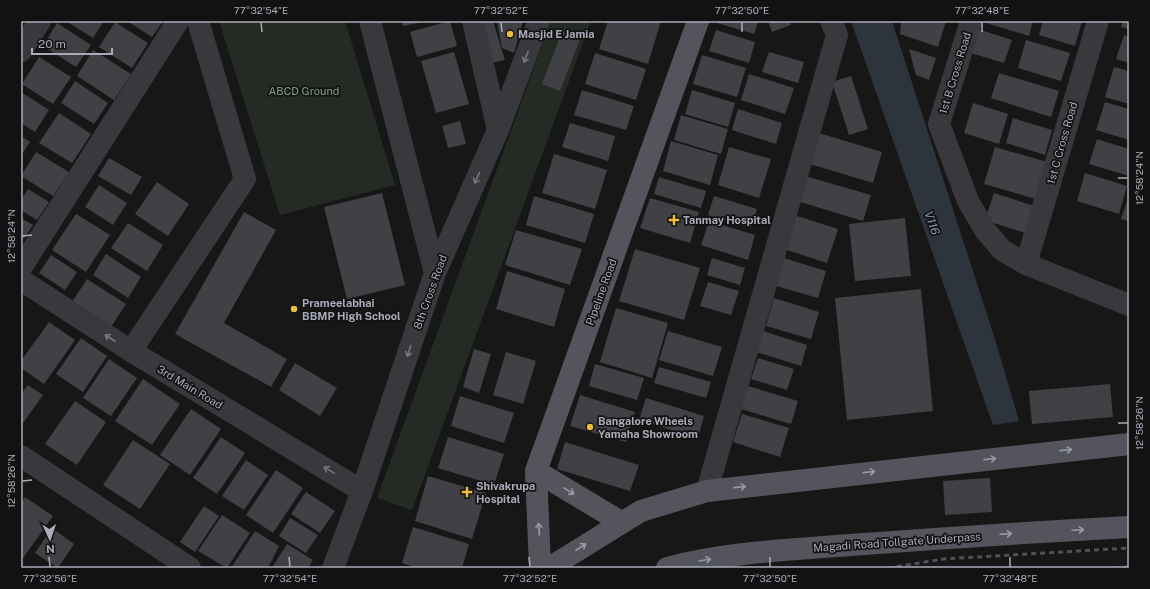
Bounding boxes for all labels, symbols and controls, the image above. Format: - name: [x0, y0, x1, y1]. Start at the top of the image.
- text: 77°32'54"E: [234, 4, 288, 16]
- text: 77°32'52"E: [474, 4, 528, 16]
- text: 77°32'50"E: [715, 4, 769, 16]
- text: 77°32'48"E: [955, 4, 1009, 16]
- place label: Masjid E Jamia: [518, 28, 595, 40]
- marker: Masjid E Jamia: [505, 29, 515, 39]
- scale bar: [32, 30, 112, 56]
- street label: 1st B Cross Road: [937, 31, 973, 115]
- text: 20 m: [38, 37, 66, 51]
- one-way arrow: [521, 51, 529, 63]
- park label: ABCD Ground: [269, 85, 339, 97]
- street label: 1st C Cross Road: [1045, 101, 1079, 185]
- text: 12°58'24"N: [1133, 151, 1145, 205]
- one-way arrow: [473, 172, 480, 184]
- text: 12°58'24"N: [5, 209, 17, 263]
- water label: V116: [921, 209, 943, 238]
- marker: Tanmay Hospital: [668, 214, 680, 226]
- place label: Tanmay Hospital: [683, 214, 771, 226]
- street label: 8th Cross Road: [411, 253, 449, 331]
- street label: Pipeline Road: [583, 257, 619, 327]
- place label: Prameelabhai BBMP High School: [302, 297, 401, 322]
- marker: Prameelabhai BBMP High School: [289, 304, 299, 314]
- one-way arrow: [105, 334, 116, 342]
- one-way arrow: [405, 344, 412, 357]
- street label: 3rd Main Road: [155, 363, 225, 411]
- text: 12°58'26"N: [1133, 396, 1145, 450]
- place label: Bangalore Wheels Yamaha Showroom: [598, 415, 698, 440]
- marker: Bangalore Wheels Yamaha Showroom: [585, 422, 595, 432]
- one-way arrow: [1059, 446, 1072, 454]
- text: 12°58'26"N: [5, 454, 17, 508]
- one-way arrow: [983, 455, 996, 462]
- one-way arrow: [323, 466, 335, 474]
- one-way arrow: [862, 468, 875, 476]
- place label: Shivakrupa Hospital: [476, 480, 535, 505]
- one-way arrow: [733, 483, 746, 491]
- marker: Shivakrupa Hospital: [461, 486, 473, 498]
- one-way arrow: [563, 487, 574, 495]
- north arrow: [30, 519, 70, 559]
- one-way arrow: [535, 523, 542, 536]
- one-way arrow: [1071, 527, 1084, 534]
- street label: Magadi Road Tollgate Underpass: [813, 530, 982, 554]
- one-way arrow: [999, 531, 1012, 538]
- text: N: [46, 543, 55, 555]
- one-way arrow: [576, 543, 587, 551]
- one-way arrow: [698, 555, 711, 563]
- text: 77°32'56"E: [23, 572, 77, 584]
- text: 77°32'54"E: [263, 572, 317, 584]
- text: 77°32'52"E: [503, 572, 557, 584]
- text: 77°32'50"E: [743, 572, 797, 584]
- text: 77°32'48"E: [983, 572, 1037, 584]

